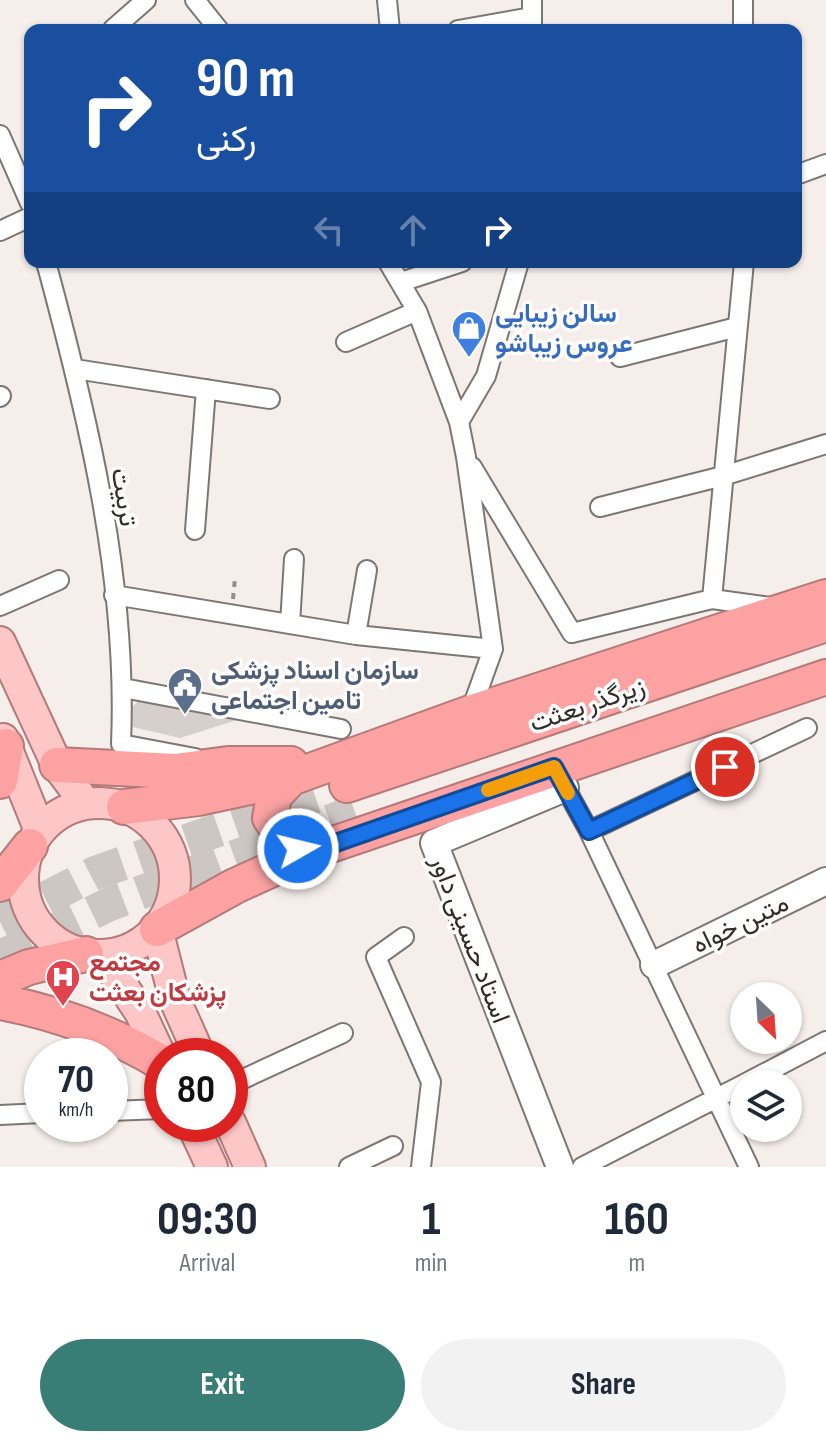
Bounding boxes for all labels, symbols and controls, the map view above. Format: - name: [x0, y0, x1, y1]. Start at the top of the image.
- text: 90 m: [196, 46, 295, 113]
- icon: right: [64, 56, 168, 160]
- text: رکنی: [196, 119, 256, 162]
- icon: left: [307, 208, 351, 252]
- icon: ahead: [391, 208, 435, 252]
- icon: right: [475, 208, 519, 252]
- place label: سالن زیبایی عروس زیباشو: [495, 299, 633, 360]
- shop icon: سالن زیبایی عروس زیباشو: [450, 309, 488, 359]
- street label: تربیت: [104, 466, 143, 529]
- place label: سازمان اسناد پزشکی تامین اجتماعی: [211, 656, 419, 717]
- public building icon: سازمان اسناد پزشکی تامین اجتماعی: [166, 666, 204, 716]
- street label: زیرگذر بعثت: [526, 671, 649, 740]
- pin: [691, 733, 759, 801]
- icon: arrive: [703, 745, 747, 789]
- position arrow: [256, 807, 340, 891]
- street label: استاد حسینی داور: [423, 850, 516, 1028]
- street label: متین خواه: [687, 888, 794, 961]
- place label: مجتمع پزشکان بعثت: [89, 948, 226, 1010]
- hospital icon: مجتمع پزشکان بعثت: [44, 958, 82, 1008]
- north arrow: [730, 982, 802, 1054]
- map controls: [730, 982, 802, 1142]
- speed limit sign: 80: [144, 1038, 248, 1142]
- text: 70: [58, 1056, 94, 1104]
- button: layers: [730, 1070, 802, 1142]
- text: km/h: [59, 1098, 93, 1122]
- text: 09:30: [157, 1191, 258, 1248]
- text: 1: [422, 1191, 441, 1248]
- text: 160: [605, 1191, 669, 1248]
- text: Arrival: [179, 1248, 235, 1279]
- text: min: [415, 1248, 448, 1279]
- text: m: [628, 1248, 645, 1279]
- button: Exit: [40, 1339, 405, 1431]
- button: Share: [421, 1339, 786, 1431]

